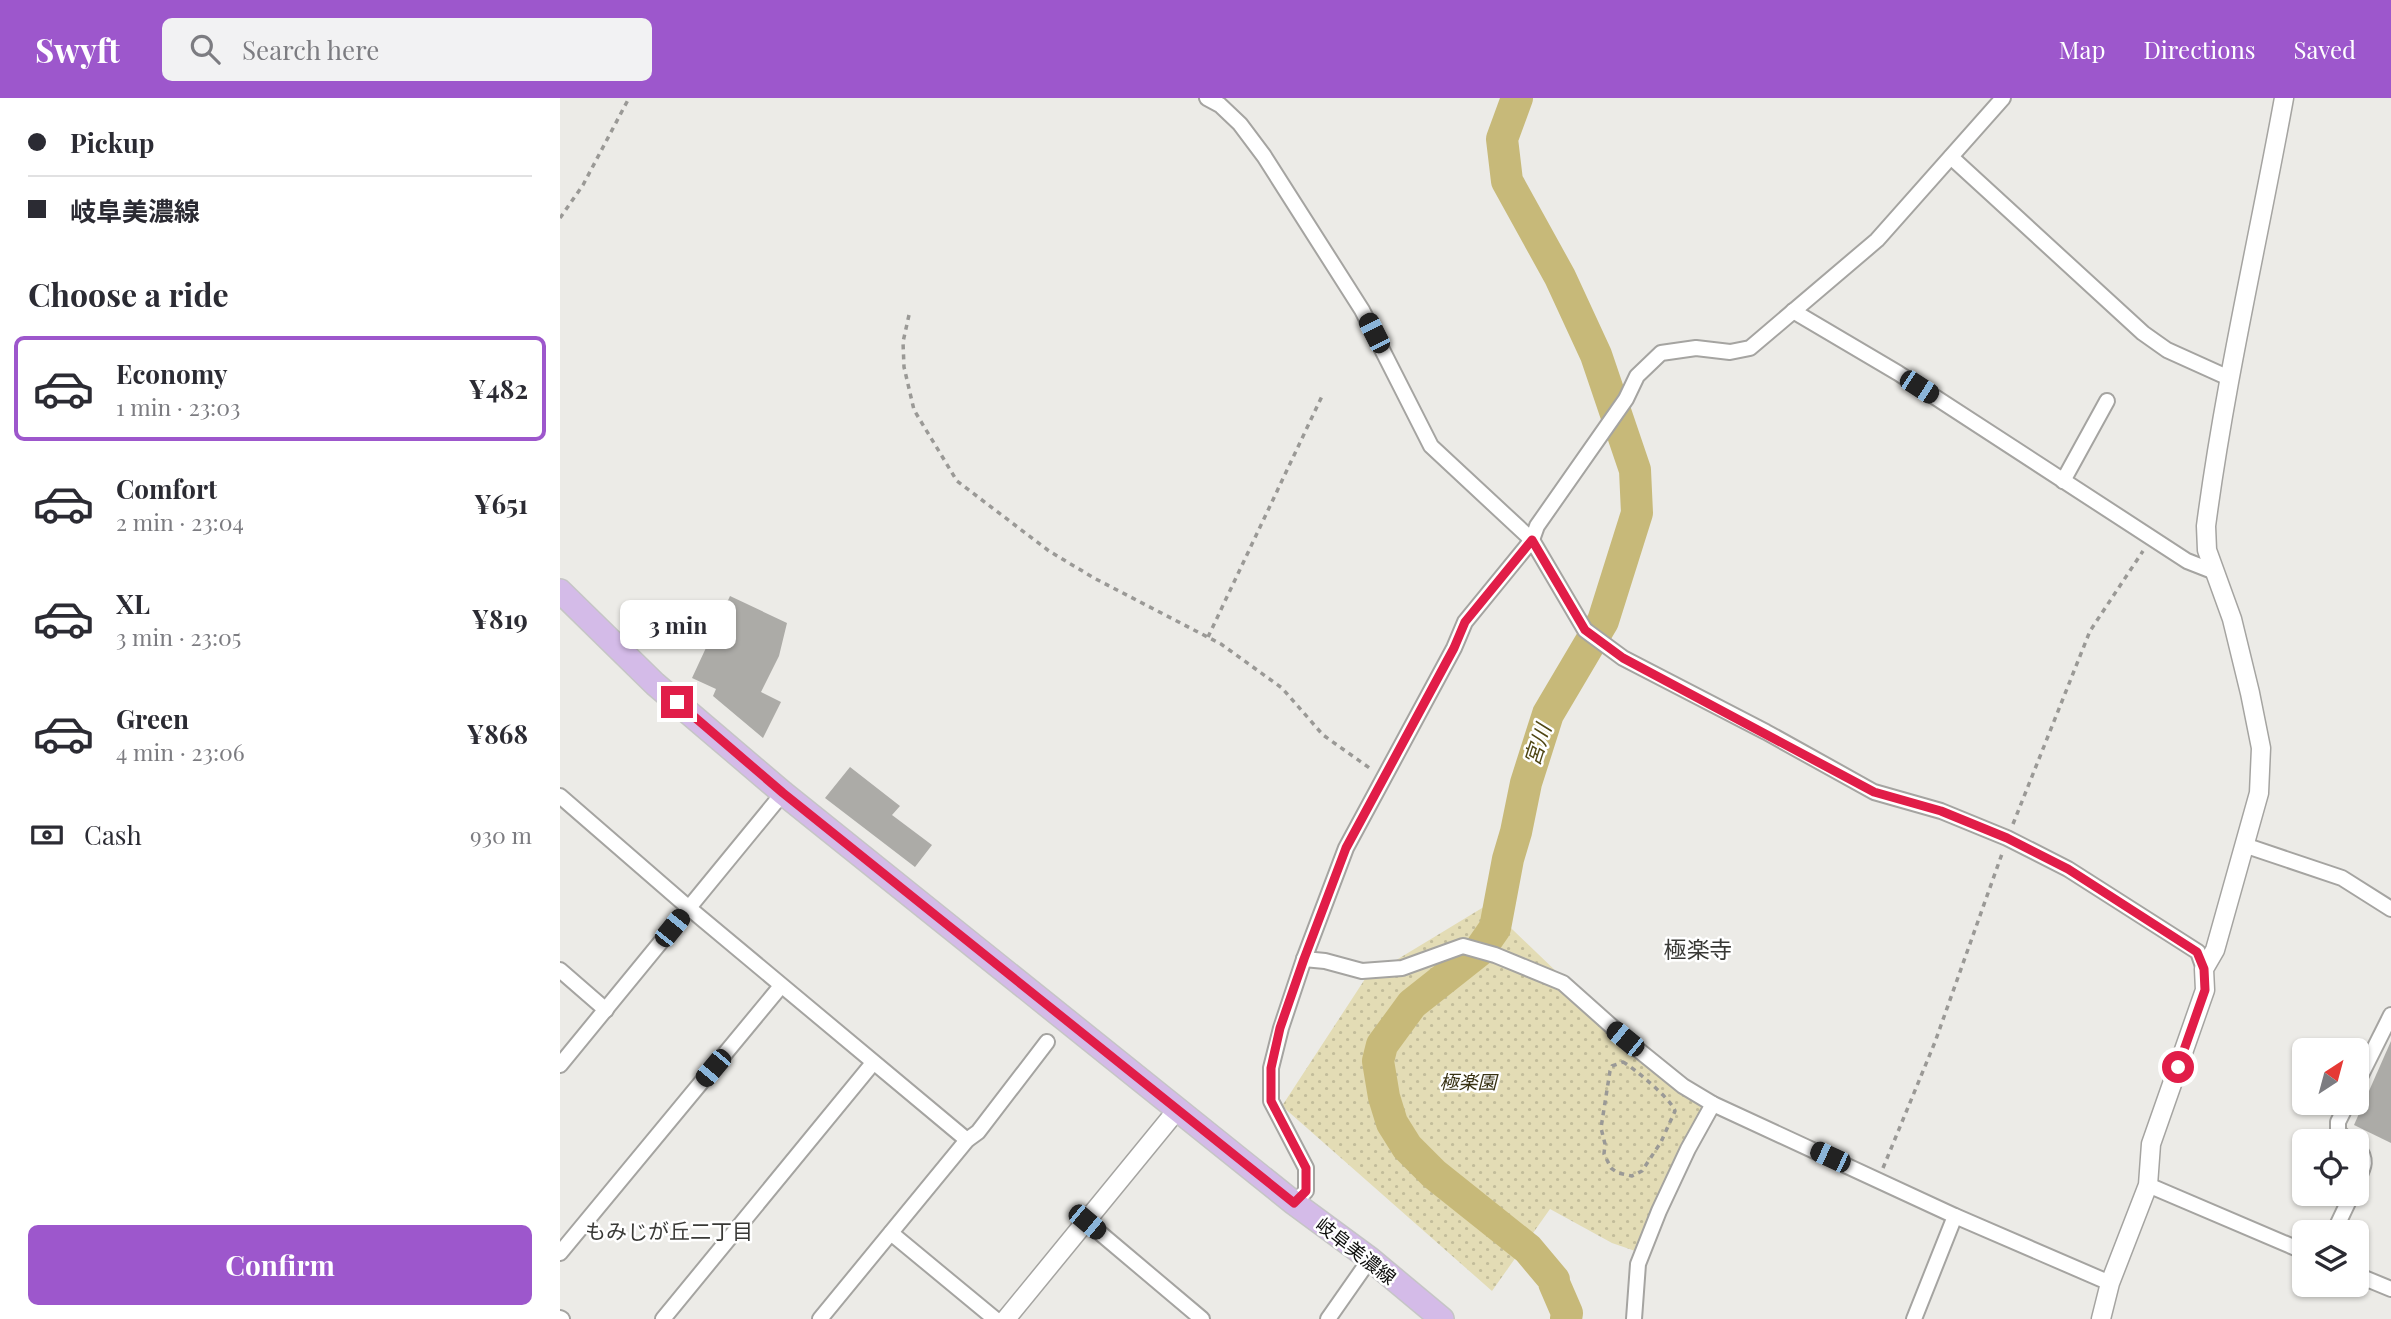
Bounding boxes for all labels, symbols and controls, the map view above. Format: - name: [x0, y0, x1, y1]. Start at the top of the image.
- search box: [162, 18, 652, 81]
- text: Swyft: [35, 27, 120, 71]
- icon: search: [186, 30, 224, 68]
- text: Search here: [242, 32, 379, 67]
- text: Map: [2059, 33, 2105, 65]
- text: Directions: [2143, 33, 2256, 65]
- text: Saved: [2294, 33, 2356, 65]
- text: Pickup: [70, 125, 154, 160]
- text: 岐阜美濃線: [70, 193, 200, 228]
- text: Choose a ride: [28, 272, 229, 315]
- car: [1356, 310, 1393, 356]
- text: Economy: [116, 356, 227, 391]
- icon: car: [32, 357, 95, 420]
- car: [1896, 367, 1943, 407]
- text: ¥482: [468, 371, 528, 406]
- text: 1 min · 23:03: [116, 391, 240, 422]
- text: Comfort: [116, 471, 217, 506]
- icon: car: [32, 472, 95, 535]
- text: ¥651: [474, 486, 528, 521]
- text: 2 min · 23:04: [116, 506, 244, 537]
- text: XL: [116, 586, 150, 621]
- icon: car: [32, 587, 95, 650]
- text: ¥819: [471, 601, 528, 636]
- callout: 3 min: [619, 601, 735, 650]
- text: 3 min: [649, 609, 707, 640]
- text: 3 min · 23:05: [116, 621, 241, 652]
- route end: [661, 686, 693, 718]
- text: Green: [116, 701, 189, 736]
- icon: car: [32, 702, 95, 765]
- text: ¥868: [467, 716, 528, 751]
- water label: 宮川: [1516, 718, 1557, 769]
- text: 4 min · 23:06: [116, 736, 245, 767]
- icon: cash: [28, 816, 66, 854]
- text: Cash: [84, 817, 142, 852]
- text: 930 m: [470, 819, 532, 850]
- car: [651, 905, 694, 951]
- district label: 極楽寺: [1664, 933, 1733, 964]
- car: [1603, 1018, 1648, 1060]
- north arrow: [2292, 1038, 2370, 1115]
- map controls: [2292, 1038, 2369, 1297]
- car: [692, 1045, 735, 1091]
- route start: [2162, 1051, 2194, 1083]
- park label: 極楽園: [1439, 1068, 1499, 1094]
- button: locate: [2292, 1129, 2369, 1206]
- car: [1807, 1139, 1854, 1175]
- car: [1065, 1200, 1110, 1244]
- street label: 岐阜美濃線: [1311, 1211, 1402, 1290]
- district label: もみじが丘二丁目: [585, 1216, 753, 1244]
- button: layers: [2292, 1220, 2369, 1297]
- button: Confirm: [28, 1225, 532, 1305]

